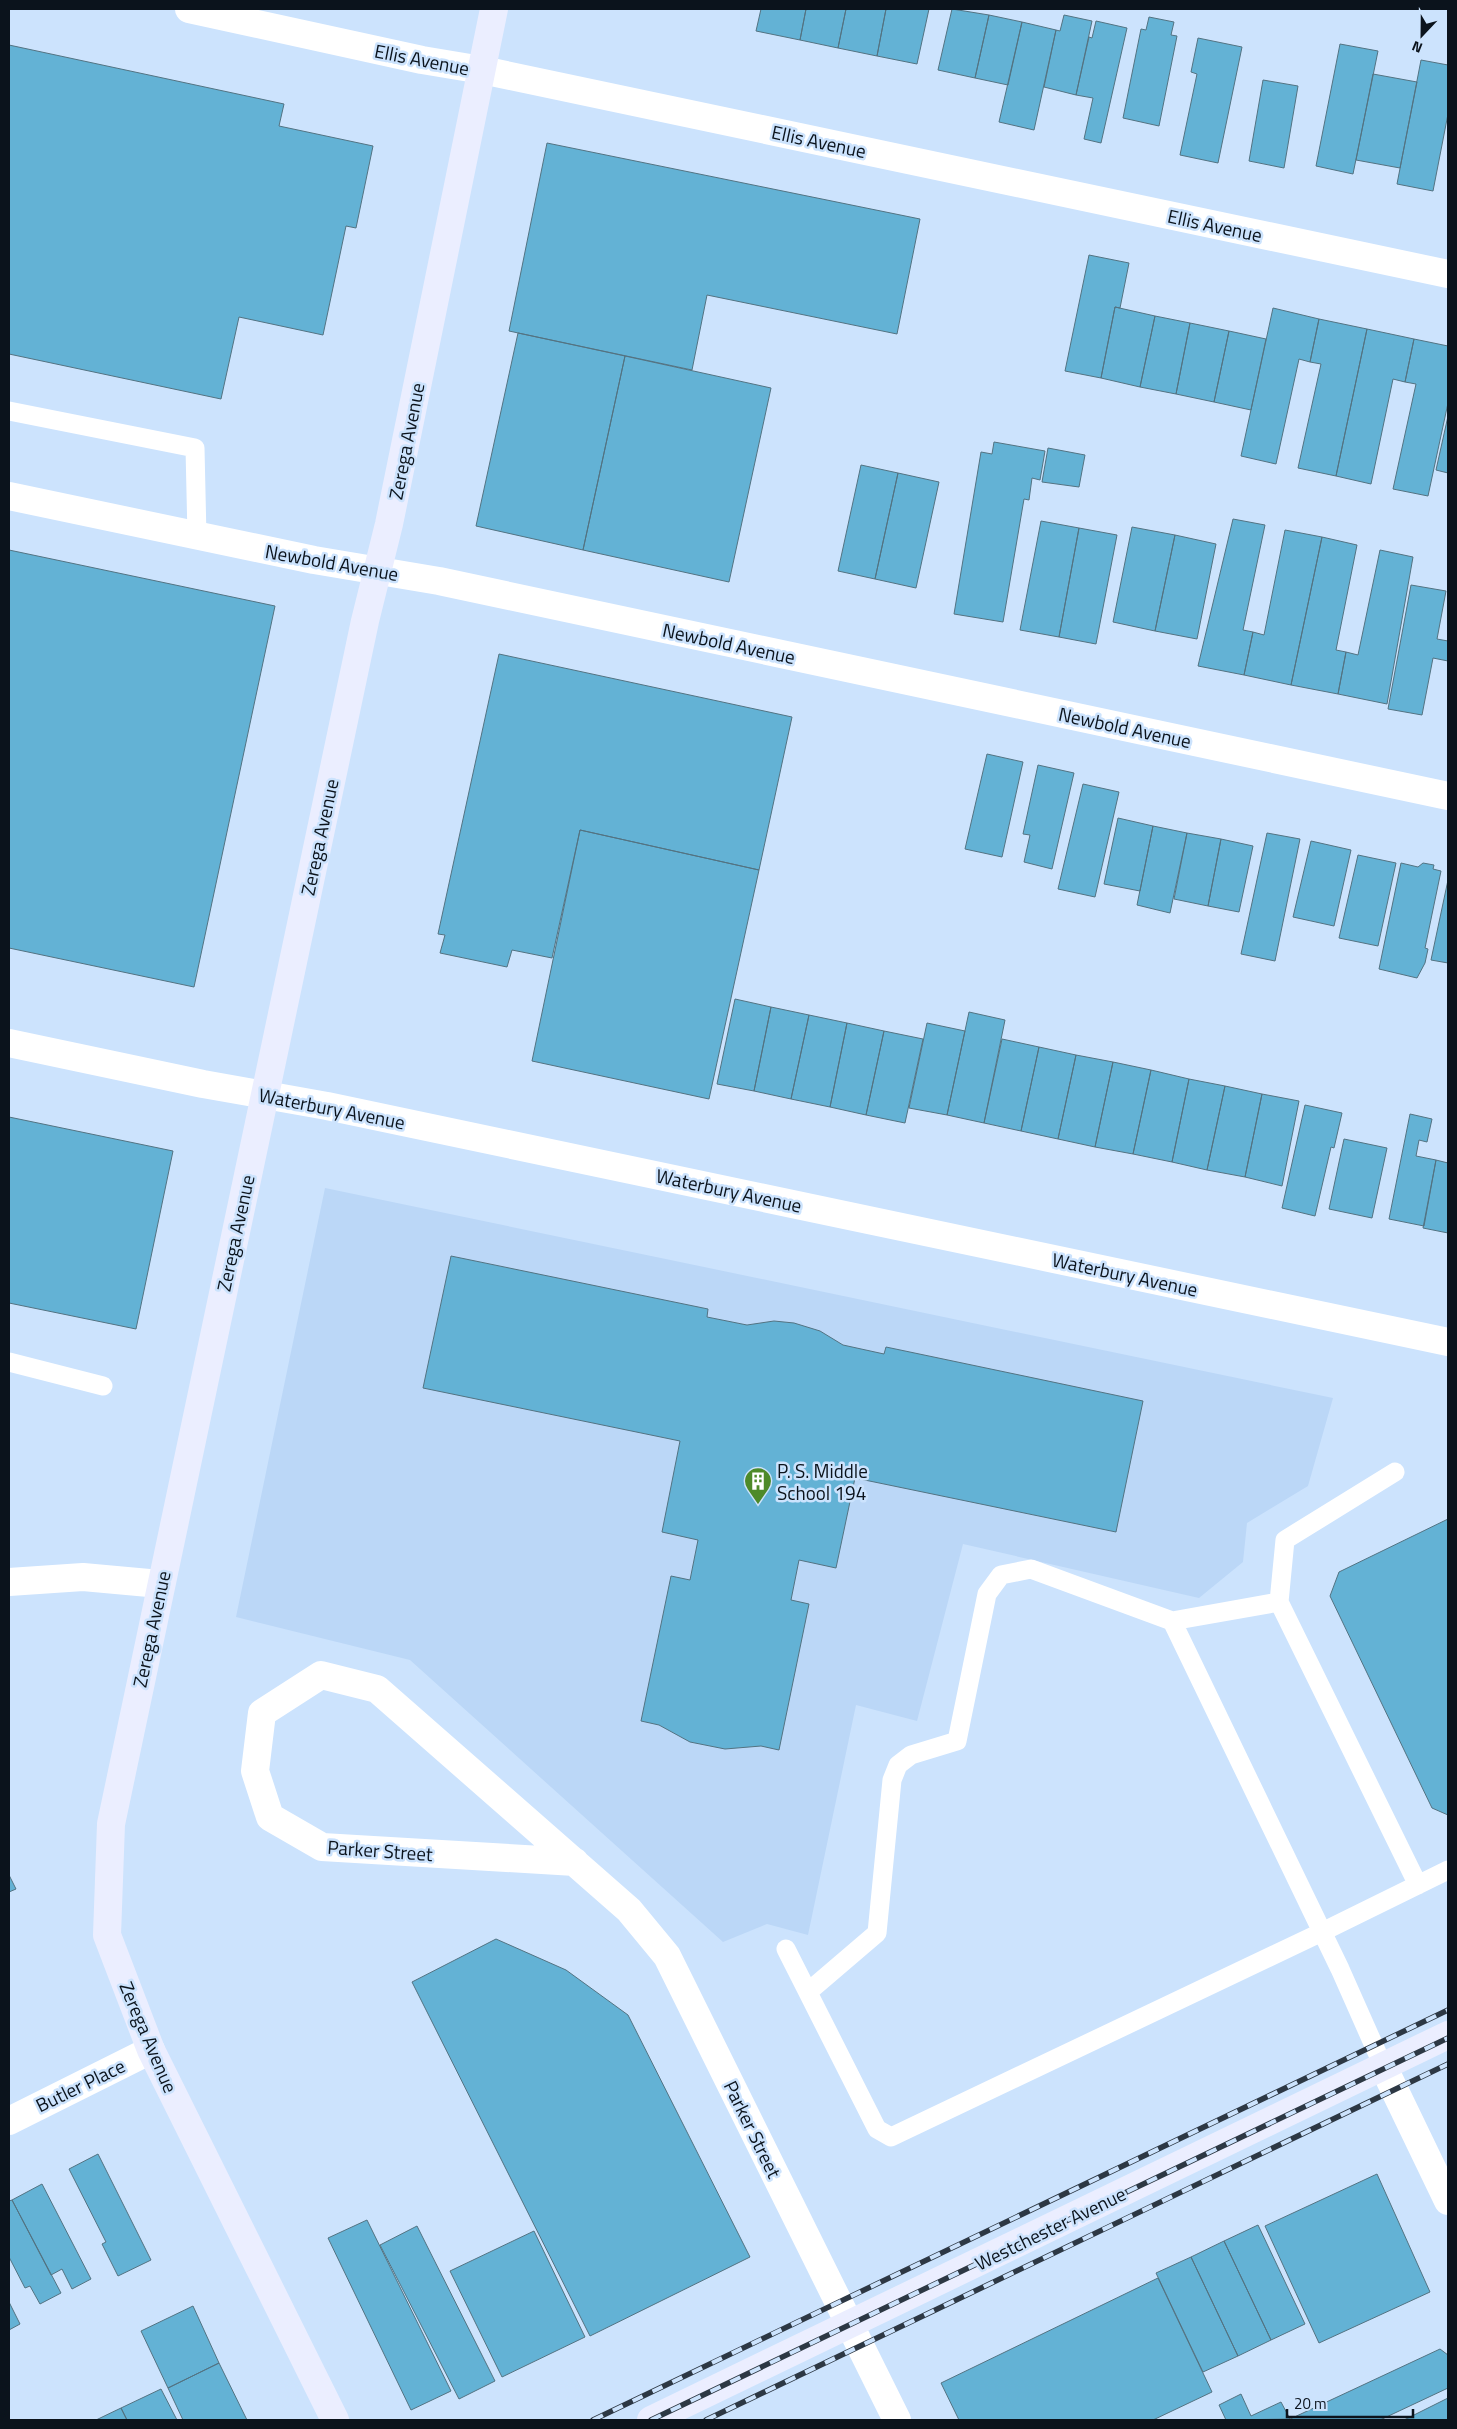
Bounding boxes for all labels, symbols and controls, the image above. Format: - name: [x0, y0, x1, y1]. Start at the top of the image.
- north arrow: [1397, 10, 1447, 60]
- street label: Ellis Avenue: [372, 36, 472, 82]
- text: N: [1409, 36, 1425, 59]
- street label: Ellis Avenue: [769, 117, 869, 165]
- street label: Ellis Avenue: [1165, 201, 1265, 249]
- street label: Zerega Avenue: [380, 380, 432, 502]
- street label: Newbold Avenue: [263, 536, 401, 588]
- street label: Newbold Avenue: [660, 615, 798, 671]
- street label: Newbold Avenue: [1056, 699, 1194, 755]
- street label: Zerega Avenue: [293, 776, 345, 898]
- street label: Waterbury Avenue: [256, 1080, 408, 1136]
- street label: Waterbury Avenue: [653, 1160, 805, 1220]
- street label: Zerega Avenue: [209, 1172, 261, 1294]
- street label: Waterbury Avenue: [1049, 1244, 1201, 1304]
- place label: P. S. Middle School 194: [777, 1456, 868, 1507]
- building icon: P. S. Middle School 194: [743, 1466, 773, 1505]
- street label: Zerega Avenue: [125, 1568, 177, 1690]
- street label: Parker Street: [326, 1832, 434, 1868]
- street label: Zerega Avenue: [113, 1977, 185, 2097]
- street label: Butler Place: [30, 2051, 130, 2119]
- street label: Parker Street: [717, 2075, 789, 2183]
- street label: Westchester Avenue: [970, 2179, 1130, 2277]
- scale bar: [1287, 2386, 1413, 2418]
- text: 20 m: [1294, 2392, 1327, 2415]

